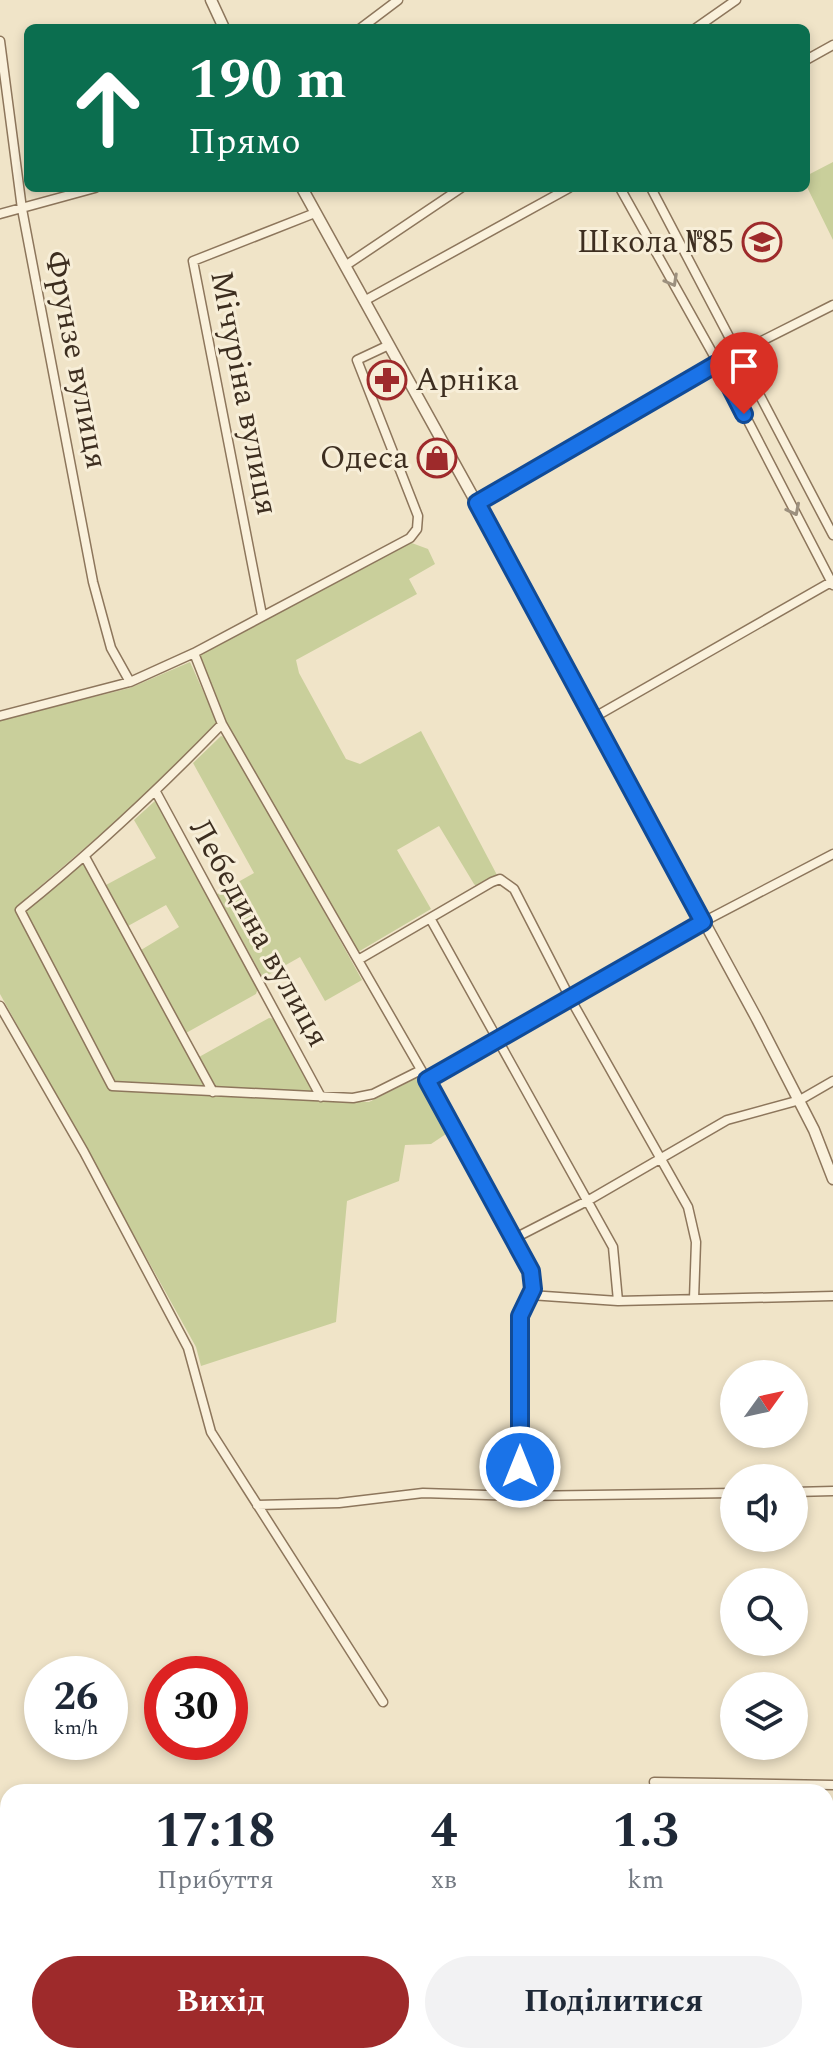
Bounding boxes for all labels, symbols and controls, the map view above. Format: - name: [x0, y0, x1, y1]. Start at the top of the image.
- text: 190 m: [188, 38, 347, 123]
- icon: ahead: [56, 56, 160, 160]
- text: Прямо: [188, 115, 301, 170]
- place label: Школа №85: [577, 218, 734, 267]
- school or university icon: Школа №85: [741, 221, 783, 263]
- street label: Фрунзе вулиця: [31, 247, 121, 473]
- street label: Мічуріна вулиця: [196, 266, 292, 520]
- one-way arrow: [662, 272, 677, 287]
- pin: [710, 332, 778, 414]
- icon: arrive: [722, 344, 766, 388]
- place label: Арніка: [415, 356, 519, 405]
- pharmacy icon: Арніка: [366, 359, 408, 401]
- place label: Одеса: [320, 434, 409, 483]
- shop icon: Одеса: [416, 437, 458, 479]
- one-way arrow: [784, 501, 799, 516]
- street label: Лебедина вулиця: [176, 810, 342, 1056]
- north arrow: [720, 1360, 808, 1448]
- map controls: [720, 1360, 808, 1760]
- position arrow: [478, 1425, 562, 1509]
- button: sound: [720, 1464, 808, 1552]
- button: search: [720, 1568, 808, 1656]
- speed limit sign: 30: [144, 1656, 248, 1760]
- text: 26: [54, 1667, 98, 1728]
- button: layers: [720, 1672, 808, 1760]
- text: km/h: [54, 1713, 99, 1743]
- text: 17:18: [155, 1795, 276, 1868]
- text: 4: [430, 1795, 457, 1868]
- text: 1.3: [612, 1795, 679, 1868]
- text: Прибуття: [157, 1860, 274, 1900]
- text: хв: [431, 1860, 457, 1900]
- text: km: [627, 1860, 664, 1900]
- button: Вихід: [32, 1956, 409, 2048]
- button: Поділитися: [425, 1956, 802, 2048]

